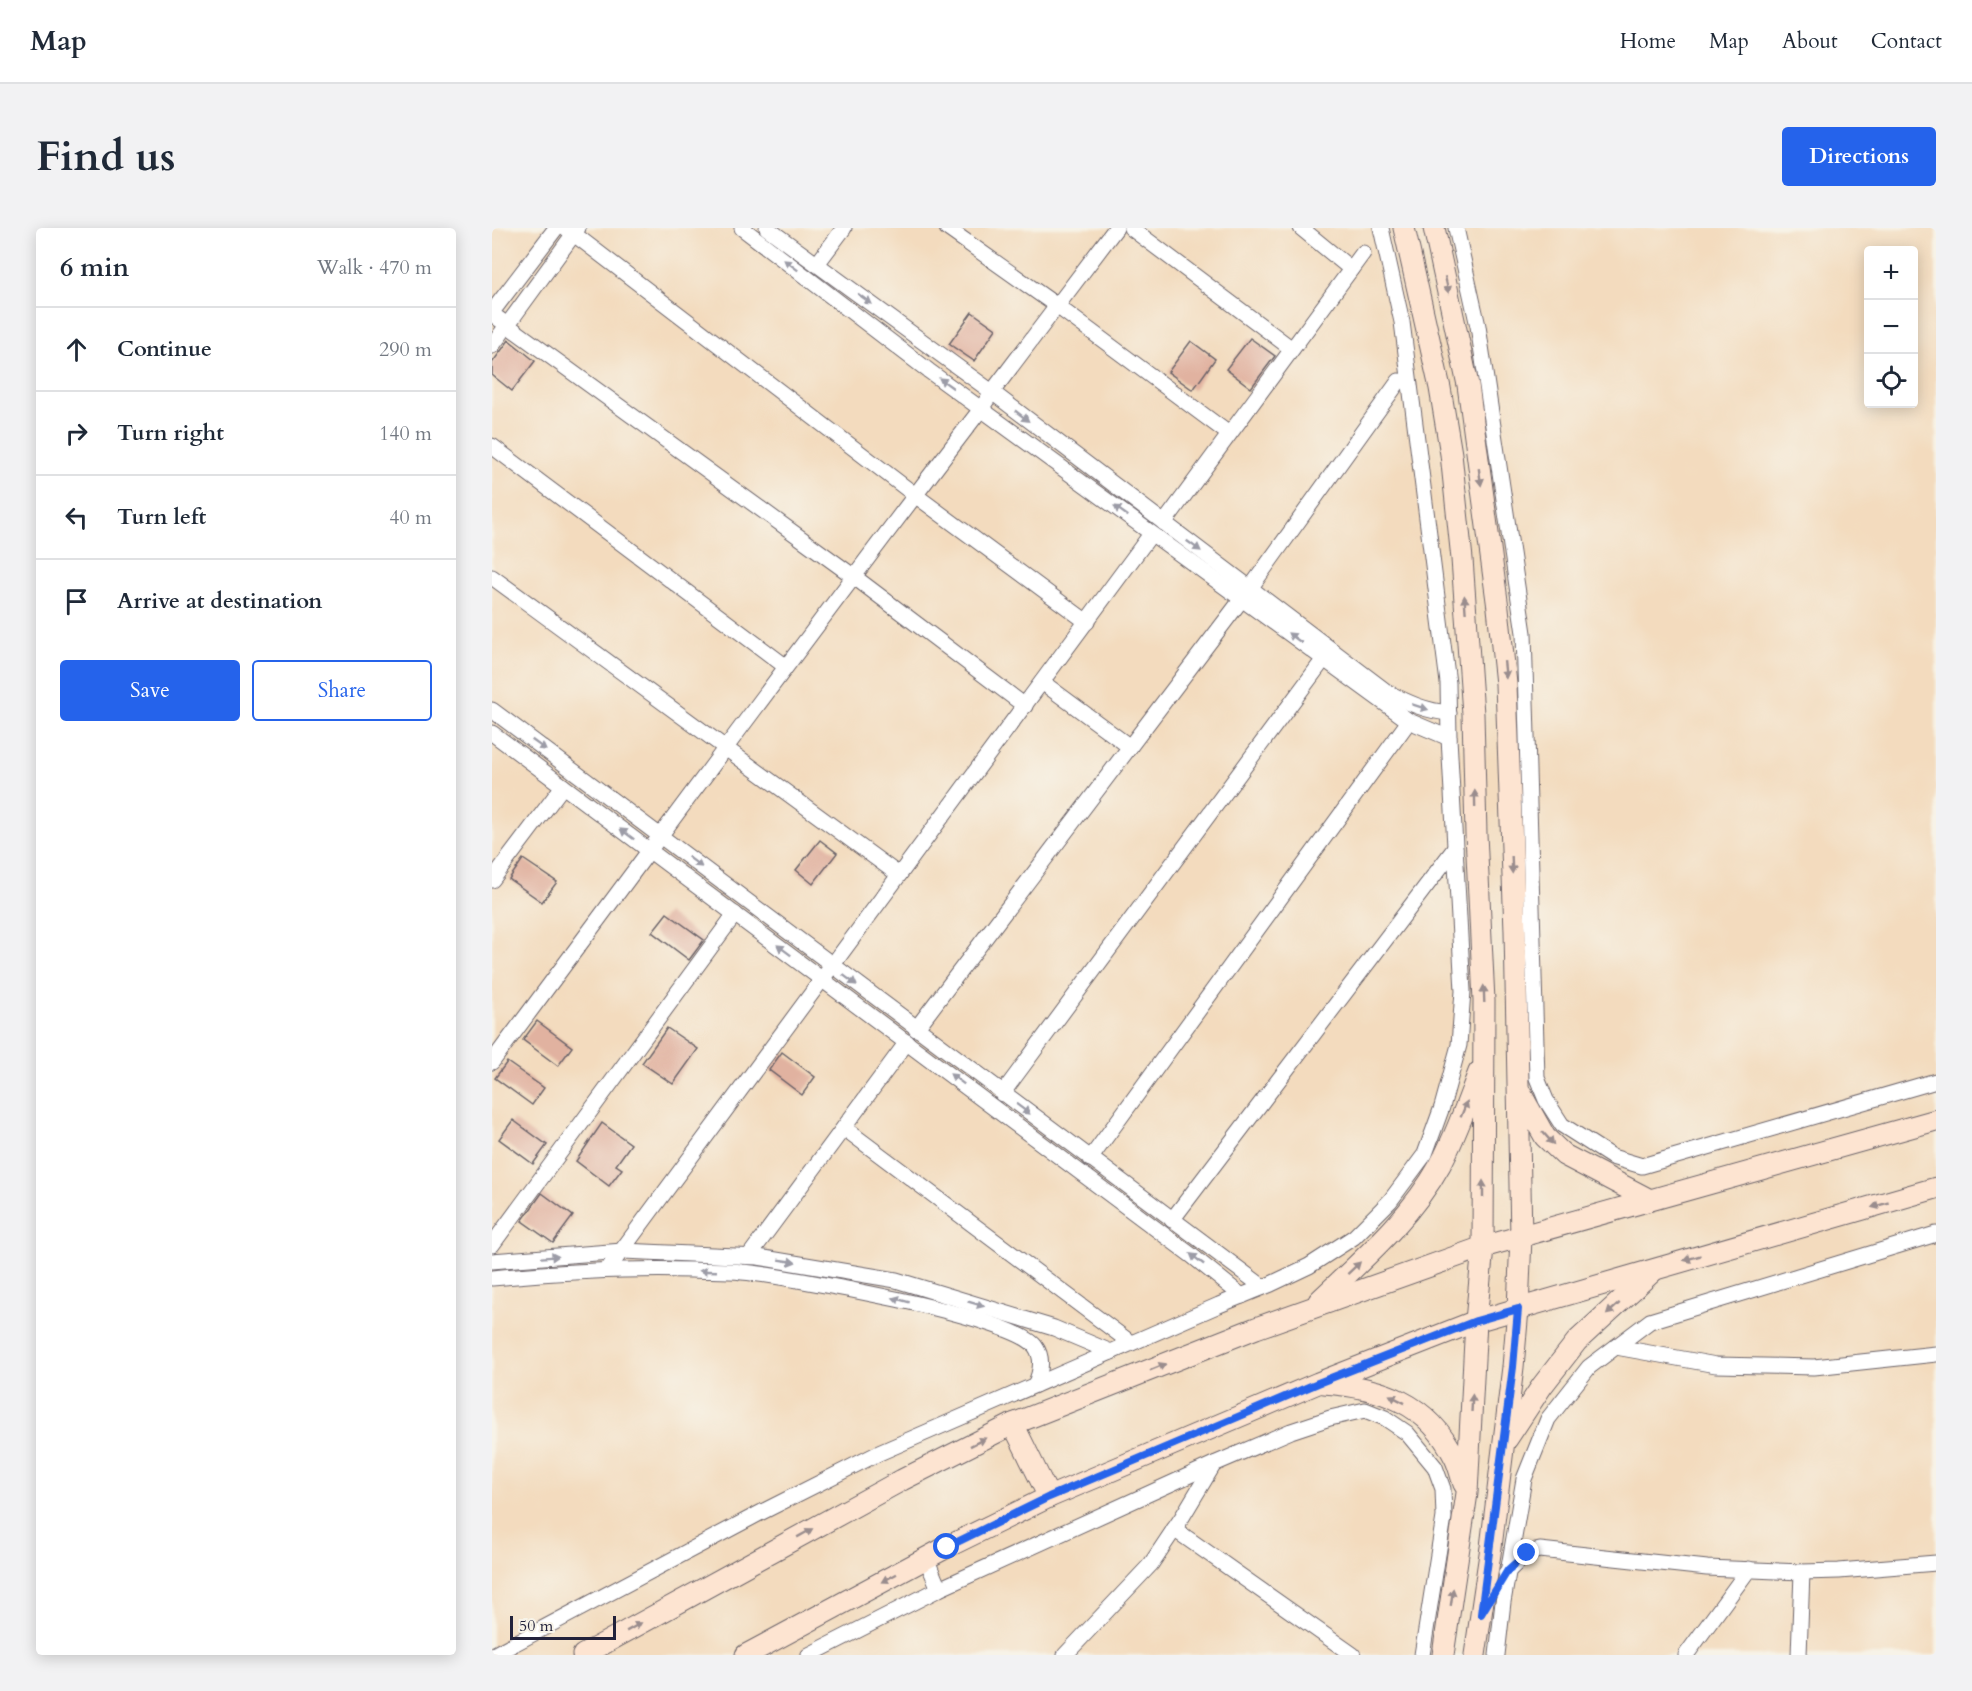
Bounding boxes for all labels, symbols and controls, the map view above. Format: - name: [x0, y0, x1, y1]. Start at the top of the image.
- text: Map: [30, 22, 87, 60]
- text: Home: [1620, 27, 1676, 56]
- text: Map: [1709, 27, 1749, 56]
- text: About: [1782, 27, 1838, 56]
- text: Contact: [1871, 27, 1942, 56]
- button: Directions: [1782, 127, 1936, 186]
- text: Find us: [36, 128, 176, 185]
- map controls: [1864, 246, 1918, 408]
- button: +: [1864, 246, 1918, 300]
- text: 6 min: [60, 250, 129, 285]
- text: Walk · 470 m: [317, 254, 432, 281]
- one-way arrow: [783, 259, 799, 272]
- one-way arrow: [1443, 276, 1452, 295]
- one-way arrow: [857, 293, 873, 305]
- button: −: [1864, 300, 1918, 354]
- icon: ahead: [60, 333, 93, 366]
- text: Continue: [117, 334, 212, 364]
- text: 290 m: [379, 336, 432, 363]
- button: locate: [1864, 354, 1918, 408]
- one-way arrow: [939, 378, 954, 390]
- one-way arrow: [1014, 409, 1029, 421]
- icon: right: [60, 417, 93, 450]
- text: Turn right: [117, 418, 224, 448]
- text: 140 m: [379, 420, 432, 447]
- one-way arrow: [1475, 468, 1484, 487]
- icon: left: [60, 501, 93, 534]
- text: Turn left: [117, 502, 206, 532]
- text: 40 m: [389, 504, 432, 531]
- one-way arrow: [1113, 505, 1129, 517]
- one-way arrow: [1187, 539, 1202, 551]
- icon: arrive: [60, 585, 93, 618]
- text: Arrive at destination: [117, 586, 322, 616]
- one-way arrow: [1460, 595, 1470, 614]
- one-way arrow: [1288, 633, 1303, 645]
- button: Save: [60, 660, 240, 721]
- button: Share: [252, 660, 432, 721]
- one-way arrow: [1500, 661, 1509, 680]
- one-way arrow: [1411, 703, 1429, 713]
- one-way arrow: [531, 739, 547, 751]
- one-way arrow: [1470, 789, 1479, 808]
- one-way arrow: [619, 827, 635, 840]
- one-way arrow: [687, 856, 703, 869]
- one-way arrow: [1508, 856, 1517, 875]
- one-way arrow: [776, 944, 792, 956]
- one-way arrow: [842, 974, 858, 986]
- one-way arrow: [1479, 984, 1488, 1003]
- one-way arrow: [949, 1074, 964, 1086]
- one-way arrow: [1460, 1100, 1469, 1118]
- one-way arrow: [1015, 1103, 1031, 1115]
- one-way arrow: [1541, 1130, 1554, 1146]
- one-way arrow: [1478, 1179, 1488, 1198]
- one-way arrow: [1871, 1201, 1889, 1210]
- one-way arrow: [541, 1252, 560, 1262]
- one-way arrow: [1189, 1254, 1204, 1266]
- one-way arrow: [1683, 1254, 1701, 1264]
- one-way arrow: [777, 1257, 796, 1266]
- one-way arrow: [1347, 1261, 1361, 1275]
- one-way arrow: [699, 1266, 718, 1275]
- one-way arrow: [892, 1295, 910, 1304]
- one-way arrow: [967, 1300, 985, 1309]
- one-way arrow: [1606, 1302, 1621, 1315]
- one-way arrow: [1149, 1362, 1167, 1372]
- one-way arrow: [1467, 1394, 1477, 1413]
- one-way arrow: [1388, 1395, 1406, 1405]
- one-way arrow: [969, 1437, 986, 1447]
- one-way arrow: [797, 1528, 814, 1538]
- route start: [933, 1533, 959, 1559]
- route end: [1513, 1539, 1539, 1565]
- one-way arrow: [880, 1573, 897, 1583]
- one-way arrow: [1448, 1588, 1457, 1607]
- scale bar: [510, 1613, 616, 1640]
- text: 50 m: [519, 1615, 553, 1637]
- one-way arrow: [626, 1622, 643, 1632]

